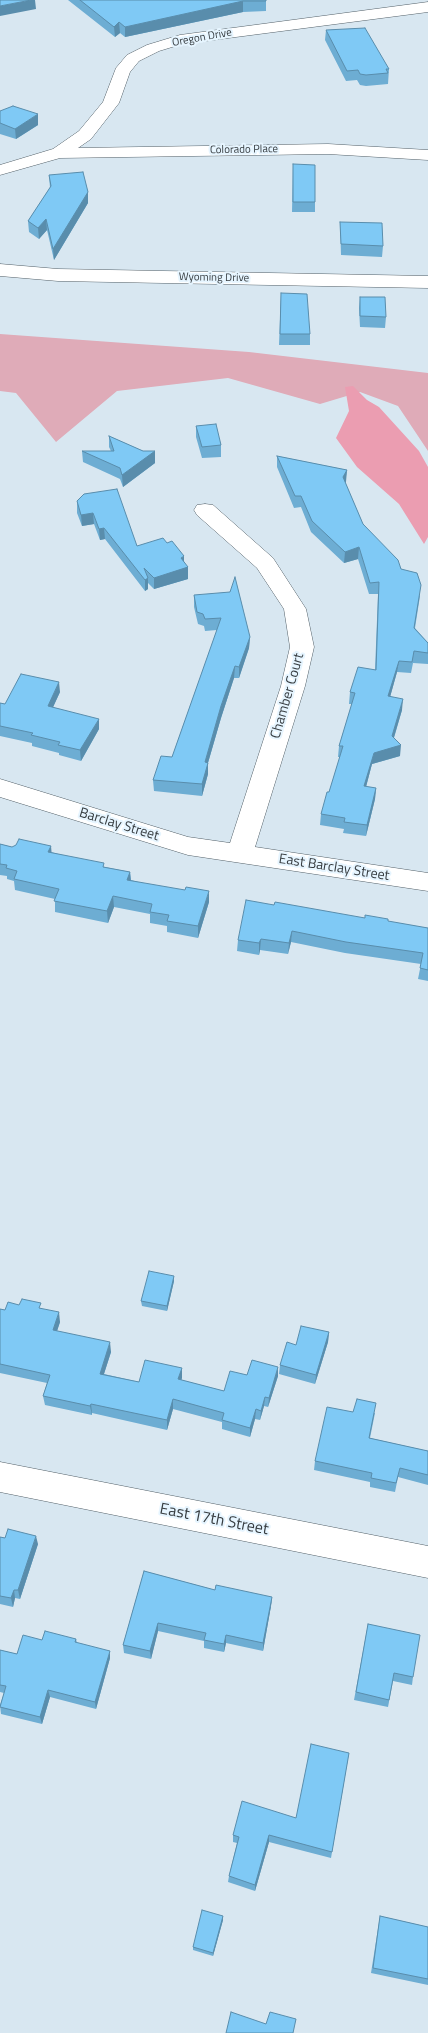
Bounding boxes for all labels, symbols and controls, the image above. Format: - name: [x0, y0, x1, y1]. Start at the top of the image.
- street label: Oregon Drive: [171, 26, 233, 50]
- street label: Colorado Place: [210, 143, 278, 157]
- street label: Wyoming Drive: [179, 271, 249, 285]
- street label: Chamber Court: [268, 651, 308, 741]
- street label: Barclay Street: [77, 805, 161, 845]
- street label: East Barclay Street: [277, 851, 391, 885]
- street label: East 17th Street: [158, 1500, 270, 1540]

